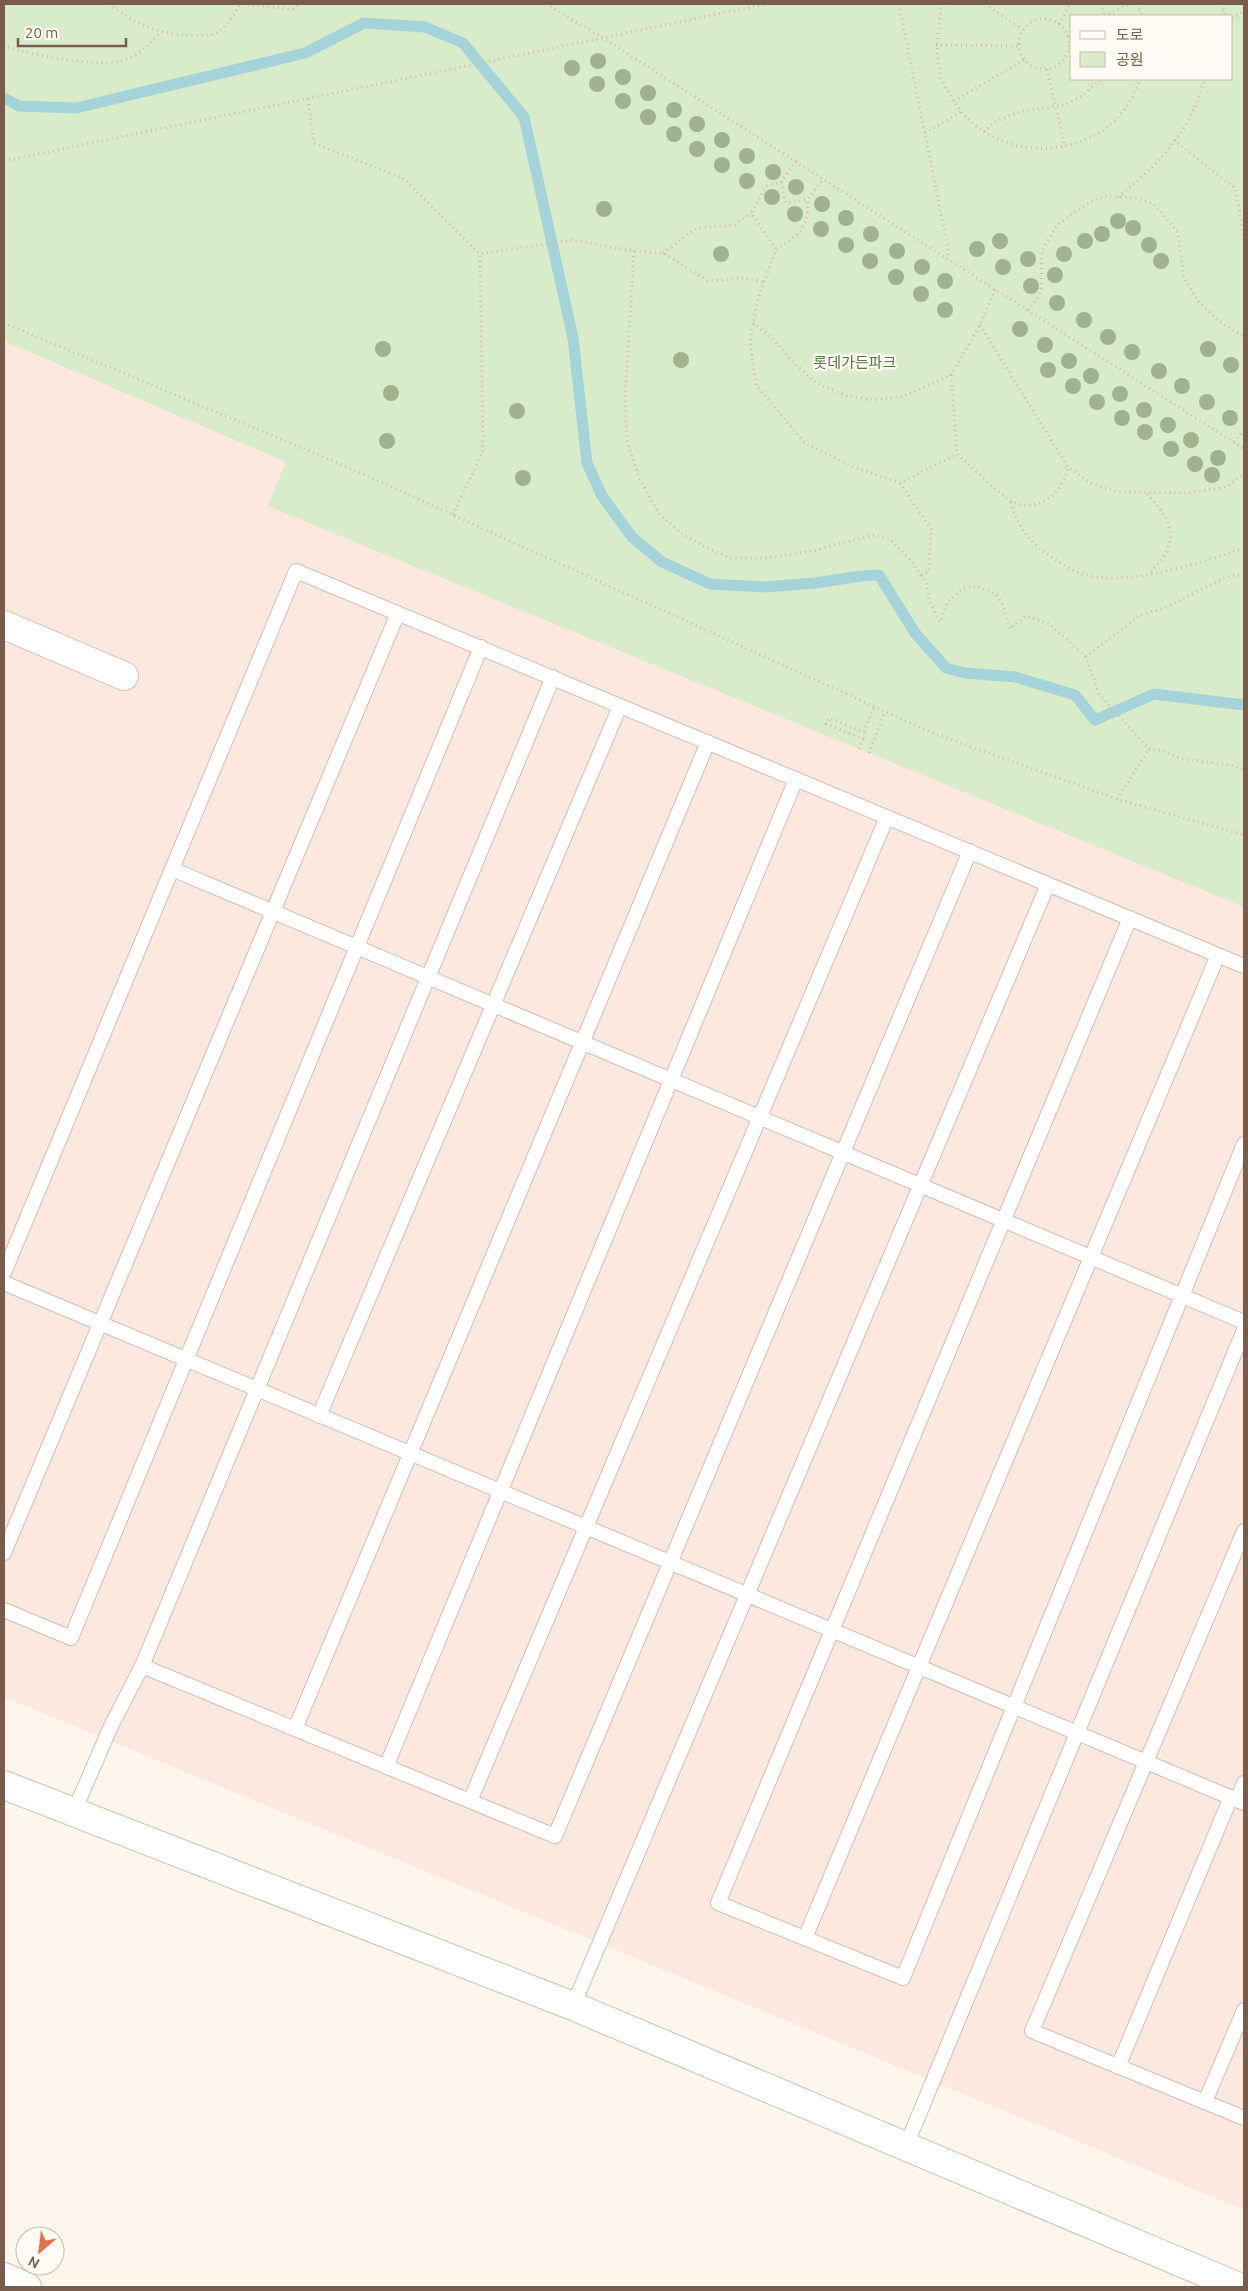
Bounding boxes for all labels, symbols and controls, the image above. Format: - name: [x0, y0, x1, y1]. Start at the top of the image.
- scale bar: [18, 15, 125, 47]
- legend: [1070, 15, 1233, 80]
- text: 20 m: [25, 24, 58, 41]
- text: 도로: [1116, 26, 1144, 43]
- text: 공원: [1116, 51, 1144, 68]
- park label: 롯데가든파크: [814, 354, 896, 371]
- north arrow: [15, 2226, 65, 2276]
- text: N: [26, 2253, 42, 2272]

